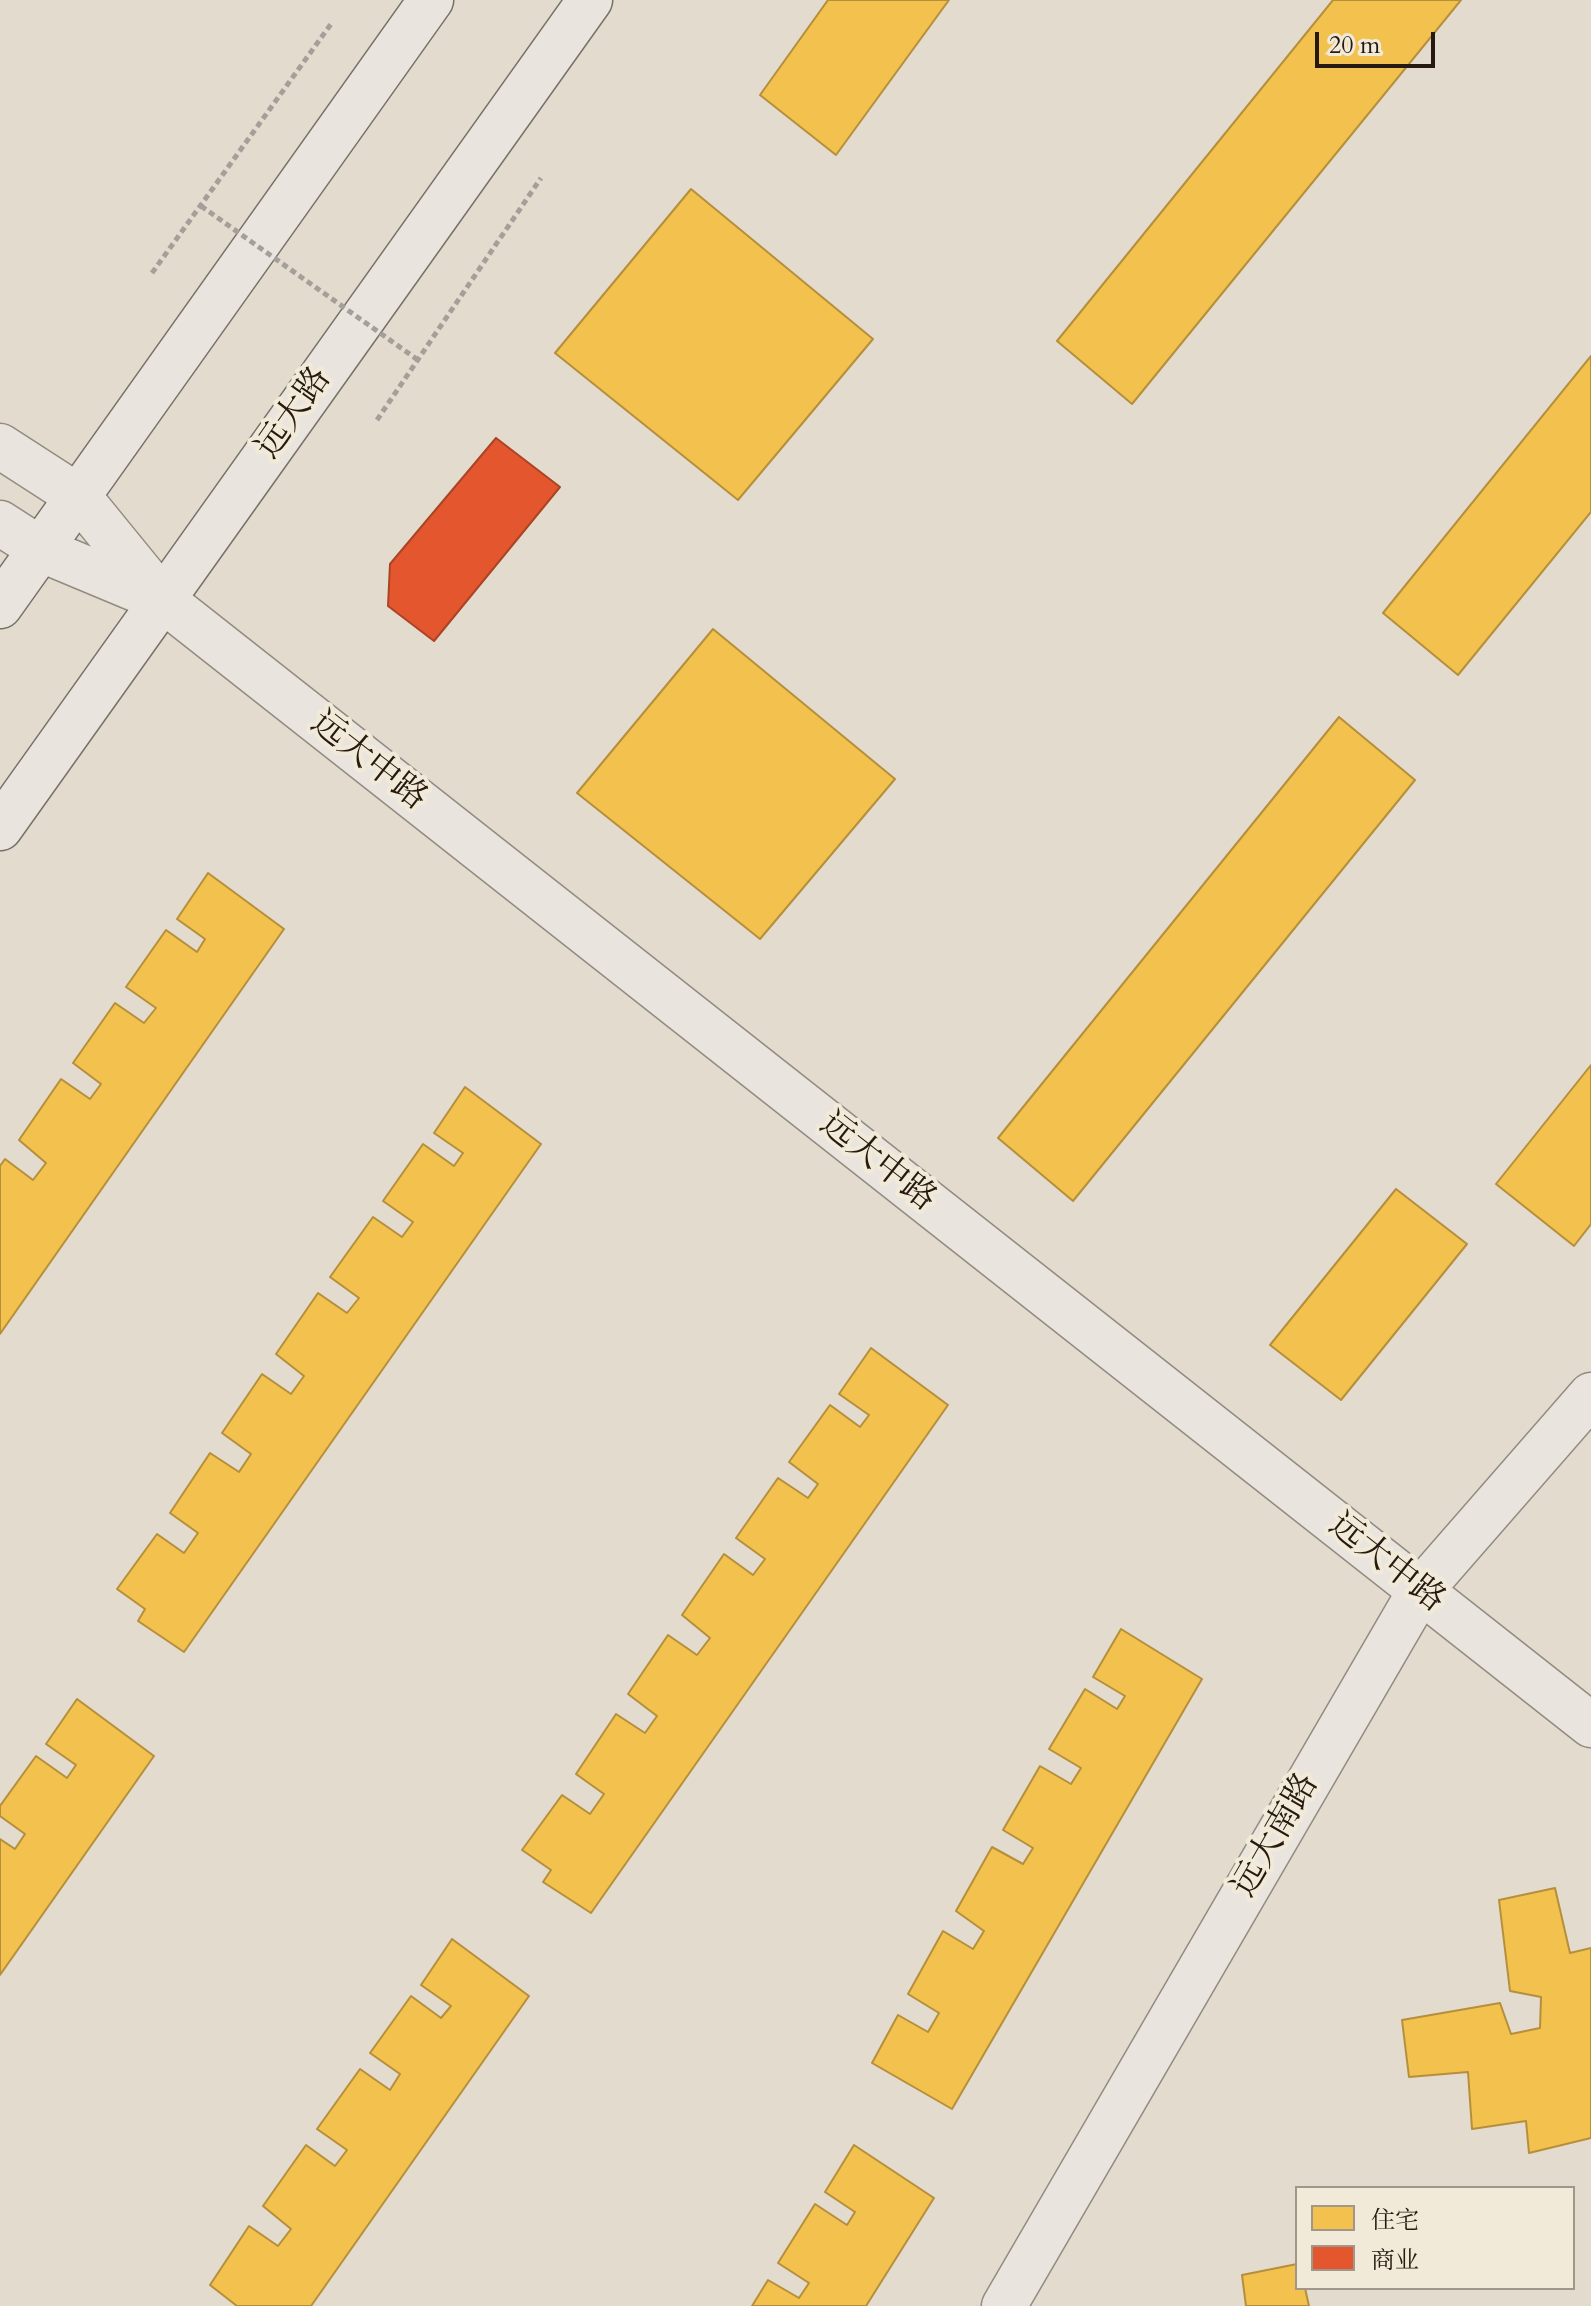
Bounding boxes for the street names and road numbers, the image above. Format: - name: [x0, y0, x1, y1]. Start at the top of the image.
- street label: 远大路: [249, 361, 341, 467]
- street label: 远大中路: [302, 704, 434, 820]
- street label: 远大中路: [811, 1105, 943, 1221]
- street label: 远大中路: [1320, 1506, 1452, 1622]
- street label: 远大南路: [1225, 1767, 1329, 1905]

